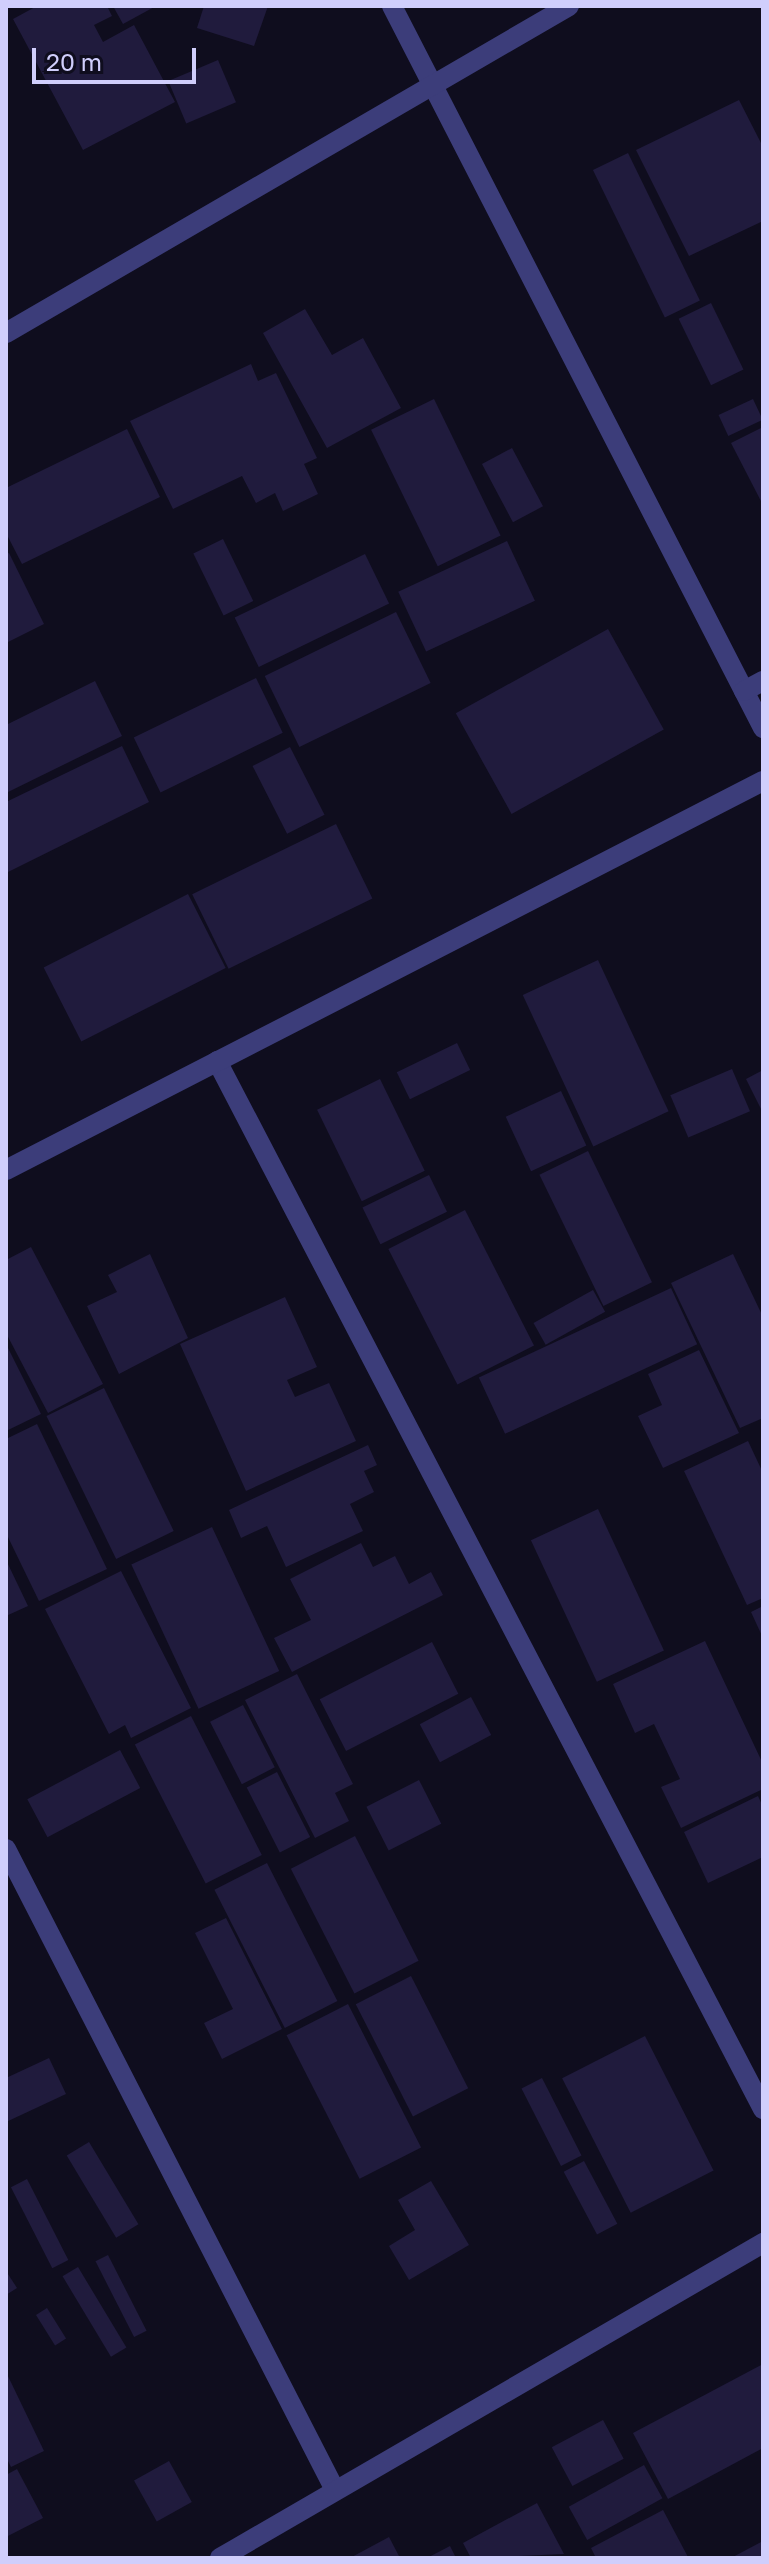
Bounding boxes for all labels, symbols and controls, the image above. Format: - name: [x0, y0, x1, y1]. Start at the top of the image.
- scale bar: [36, 32, 200, 82]
- text: 20 m: [46, 47, 102, 76]

